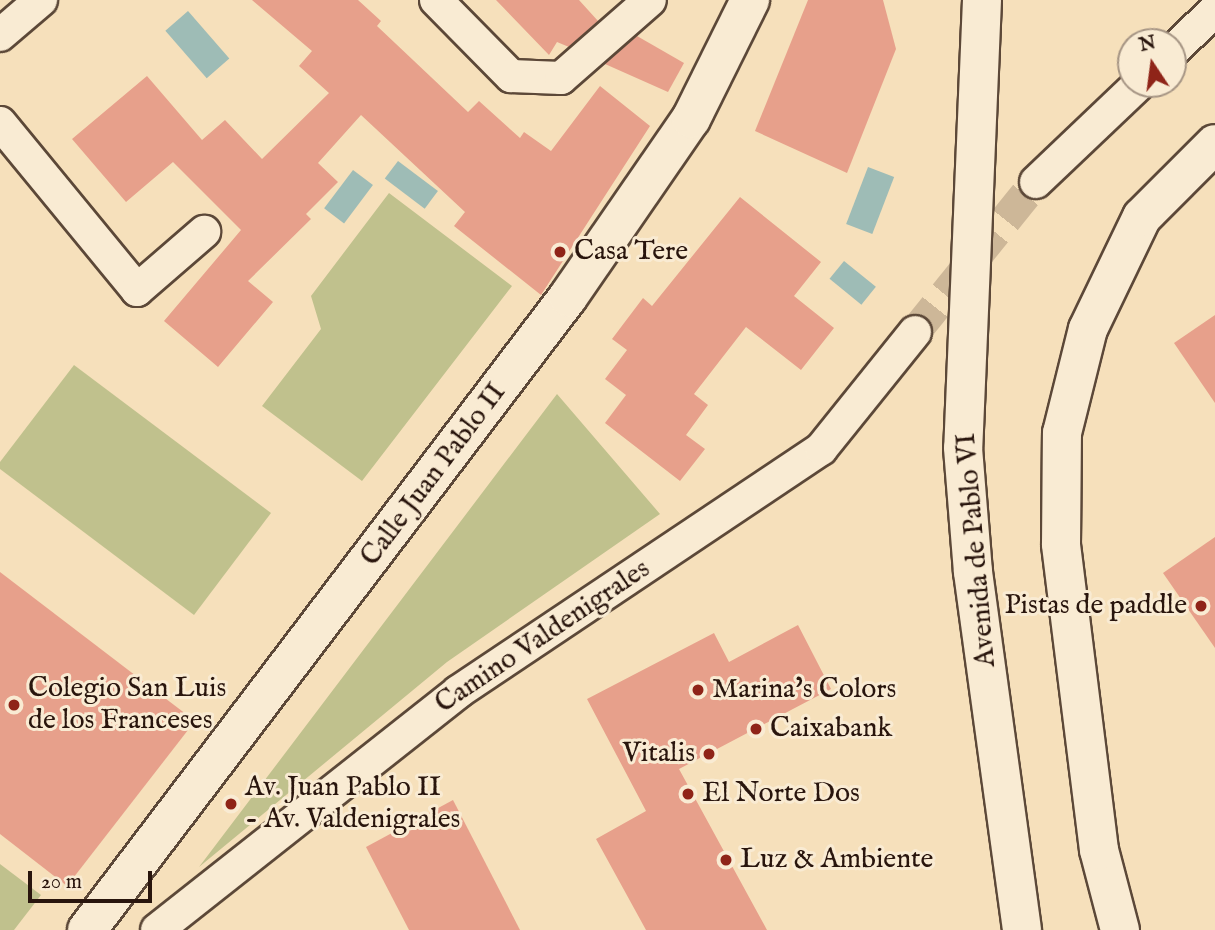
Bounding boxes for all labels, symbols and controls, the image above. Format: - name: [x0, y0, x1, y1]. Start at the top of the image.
- north arrow: [1117, 28, 1187, 98]
- text: N: [1137, 31, 1158, 58]
- place label: Casa Tere: [574, 235, 688, 269]
- marker: Casa Tere: [552, 244, 568, 260]
- street label: Calle Juan Pablo II: [354, 377, 514, 573]
- street label: Avenida de Pablo VI: [950, 432, 1004, 668]
- street label: Camino Valdenigrales: [429, 553, 657, 721]
- place label: Pistas de paddle: [1004, 589, 1187, 623]
- marker: Pistas de paddle: [1193, 598, 1209, 614]
- place label: Colegio San Luis de los Franceses: [28, 672, 226, 738]
- place label: Marina's Colors: [712, 673, 896, 707]
- marker: Marina's Colors: [690, 682, 706, 698]
- marker: Colegio San Luis de los Franceses: [6, 697, 22, 713]
- place label: Caixabank: [770, 712, 892, 746]
- marker: Caixabank: [748, 721, 764, 737]
- place label: Vitalis: [623, 737, 695, 771]
- marker: Vitalis: [701, 746, 717, 762]
- place label: Av. Juan Pablo II - Av. Valdenigrales: [245, 771, 460, 837]
- place label: El Norte Dos: [702, 777, 860, 811]
- marker: El Norte Dos: [680, 786, 696, 802]
- marker: Av. Juan Pablo II - Av. Valdenigrales: [223, 796, 239, 812]
- place label: Luz & Ambiente: [740, 843, 933, 877]
- marker: Luz & Ambiente: [718, 852, 734, 868]
- scale bar: [32, 856, 156, 900]
- text: 20 m: [41, 869, 82, 896]

